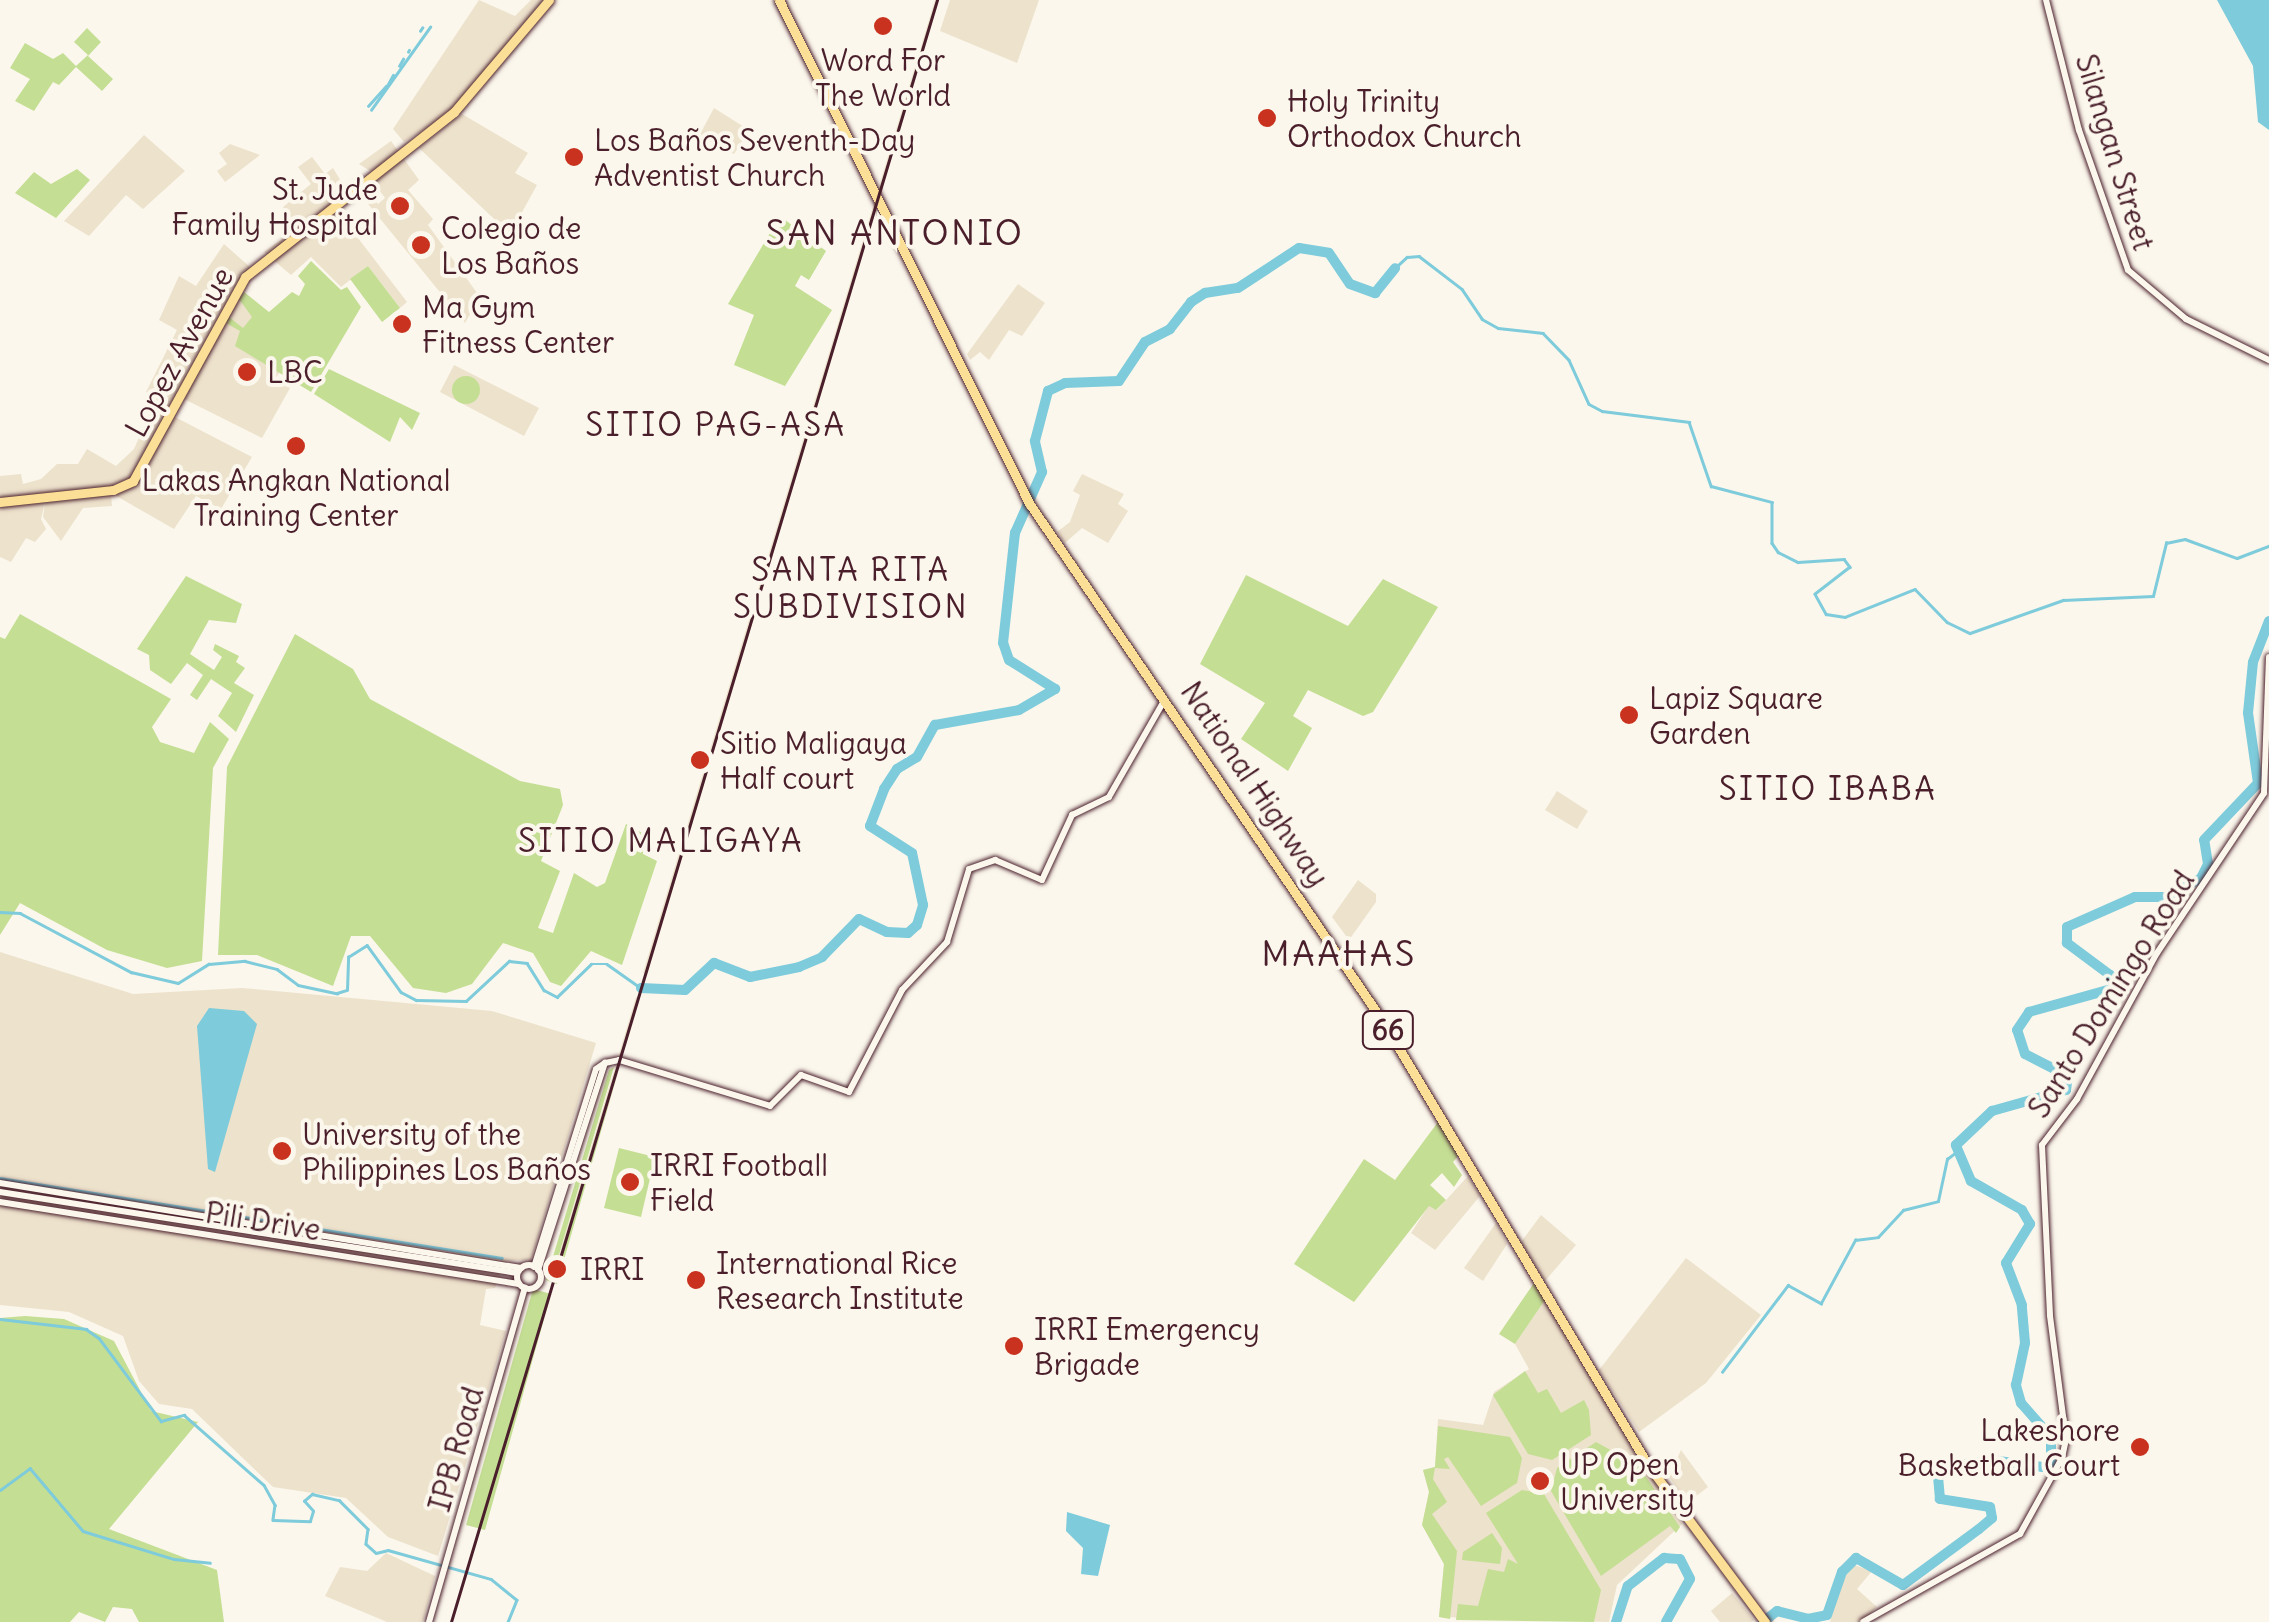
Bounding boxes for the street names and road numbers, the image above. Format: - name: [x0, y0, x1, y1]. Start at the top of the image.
- street label: Silangan Street: [2068, 50, 2162, 254]
- street label: Lopez Avenue: [118, 261, 240, 443]
- street label: National Highway: [1173, 675, 1337, 893]
- street label: Santo Domingo Road: [2020, 864, 2202, 1124]
- road number: 66: [1360, 1007, 1416, 1053]
- street label: Pili Drive: [203, 1194, 323, 1248]
- street label: IPB Road: [421, 1382, 491, 1516]

